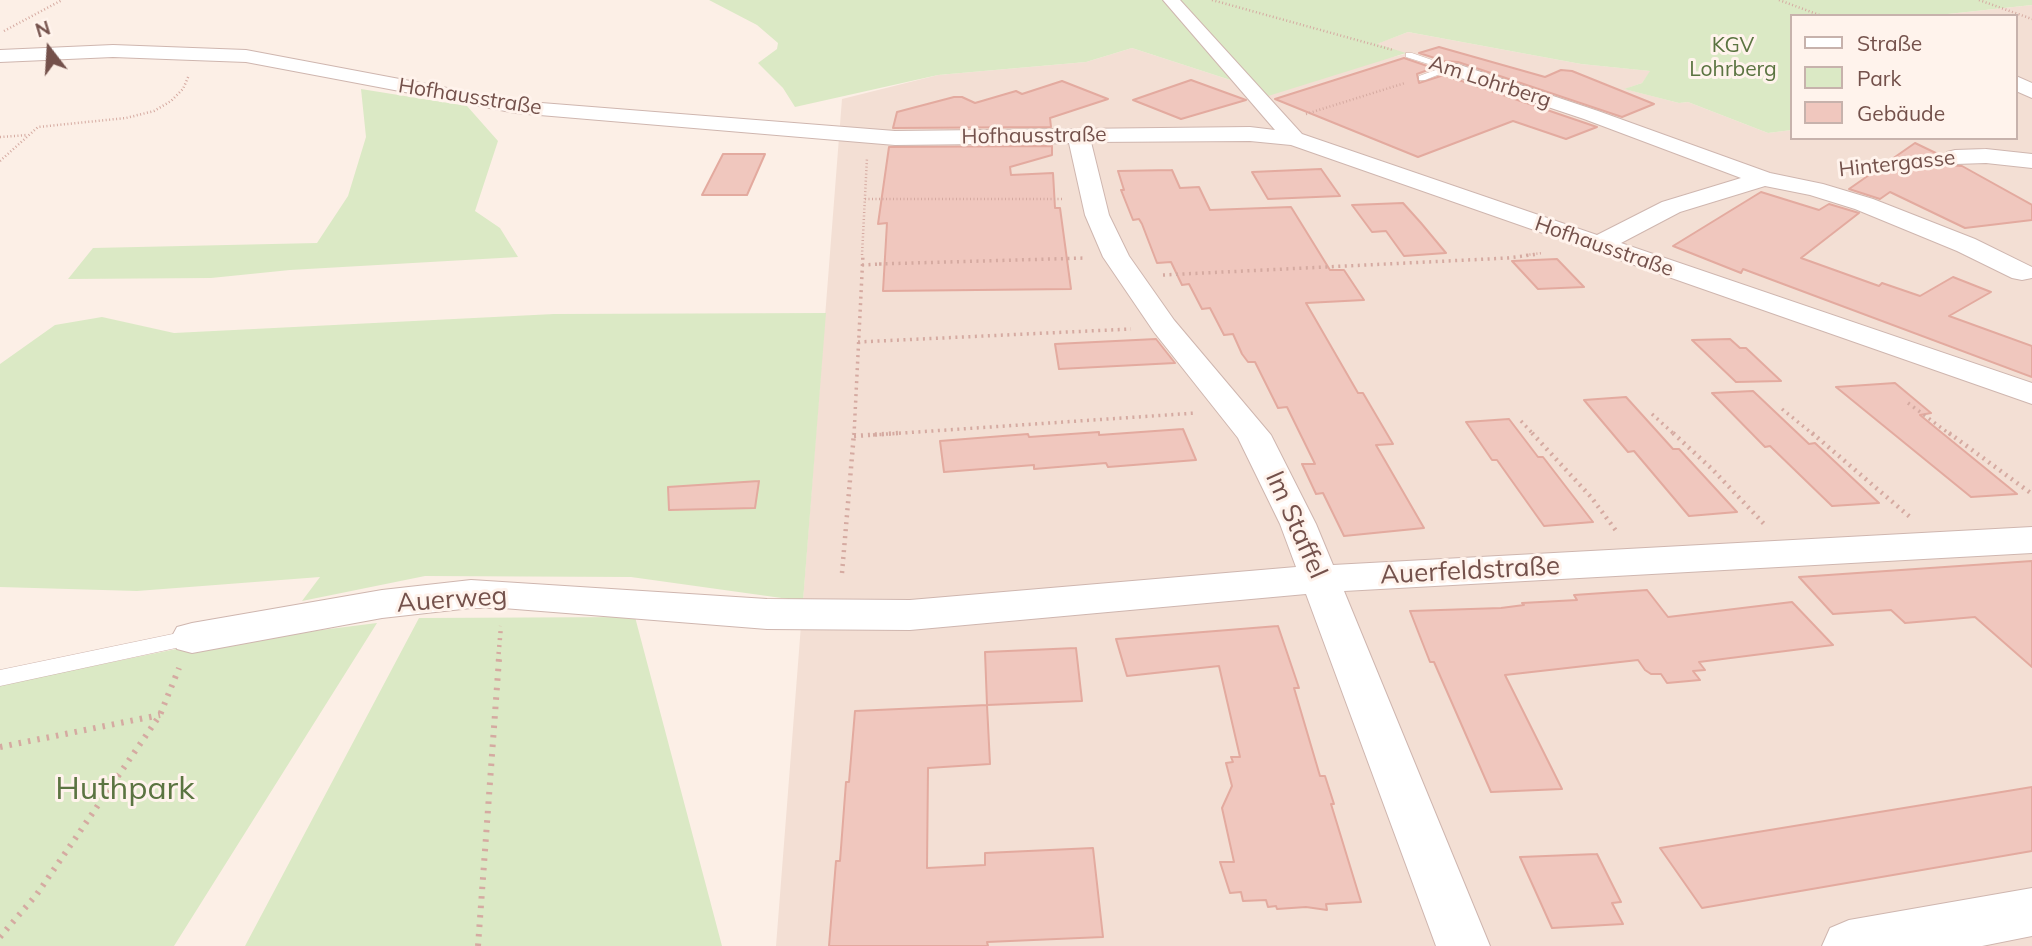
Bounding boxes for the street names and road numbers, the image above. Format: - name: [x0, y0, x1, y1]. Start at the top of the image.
- street label: Am Lohrberg: [1426, 50, 1554, 114]
- street label: Hofhausstraße: [396, 73, 544, 121]
- street label: Hofhausstraße: [961, 122, 1107, 150]
- street label: Hintergasse: [1837, 145, 1957, 183]
- street label: Hofhausstraße: [1531, 211, 1677, 283]
- street label: Im Staffel: [1258, 466, 1334, 584]
- street label: Auerfeldstraße: [1379, 551, 1561, 591]
- street label: Auerweg: [396, 581, 508, 619]

